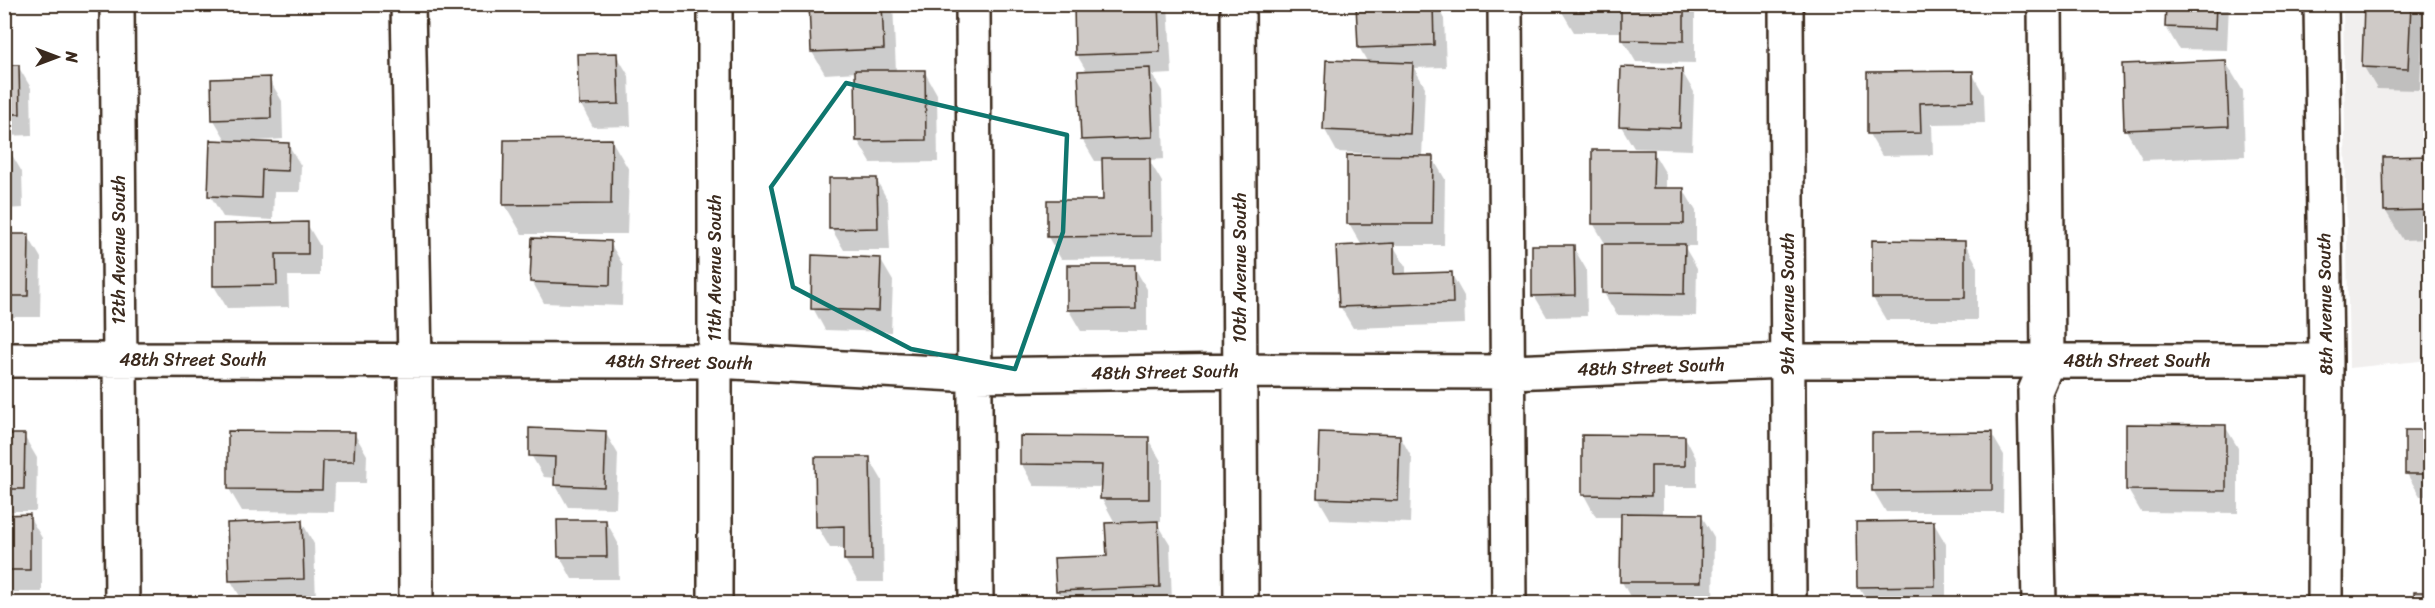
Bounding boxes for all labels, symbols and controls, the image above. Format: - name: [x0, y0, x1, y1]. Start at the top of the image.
- north arrow: [27, 27, 87, 87]
- text: N: [57, 50, 86, 63]
- street label: 12th Avenue South: [103, 175, 135, 325]
- street label: 10th Avenue South: [1224, 193, 1256, 343]
- street label: 11th Avenue South: [699, 195, 731, 341]
- street label: 9th Avenue South: [1772, 233, 1804, 375]
- street label: 8th Avenue South: [2308, 233, 2342, 375]
- street label: 48th Street South: [119, 344, 267, 376]
- street label: 48th Street South: [605, 345, 753, 379]
- street label: 48th Street South: [2063, 345, 2211, 377]
- street label: 48th Street South: [1577, 348, 1725, 386]
- street label: 48th Street South: [1091, 355, 1239, 389]

